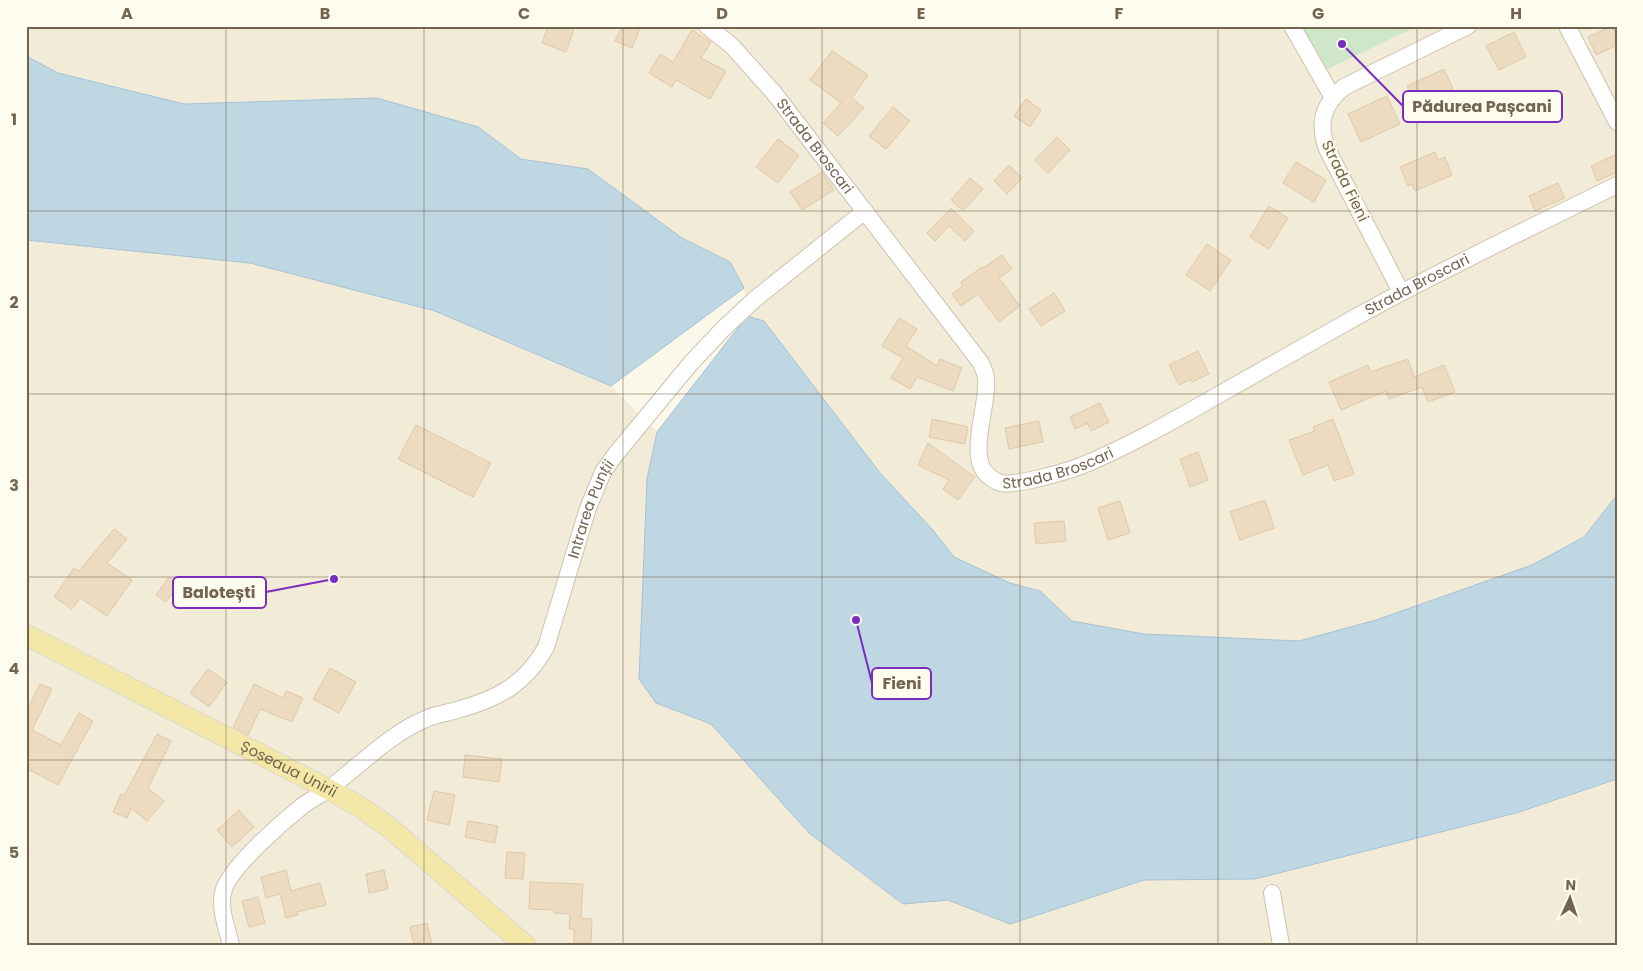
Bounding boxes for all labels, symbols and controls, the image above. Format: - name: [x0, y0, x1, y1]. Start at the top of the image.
- text: A: [121, 2, 133, 25]
- text: B: [320, 2, 330, 25]
- text: C: [518, 2, 530, 25]
- text: D: [716, 2, 728, 25]
- text: E: [917, 2, 925, 25]
- text: F: [1115, 2, 1124, 25]
- text: G: [1312, 2, 1324, 25]
- text: H: [1510, 2, 1522, 25]
- callout: Pădurea Pașcani: [1403, 91, 1562, 122]
- street label: Strada Broscari: [772, 94, 858, 198]
- text: Pădurea Pașcani: [1412, 95, 1552, 118]
- text: 1: [11, 108, 17, 131]
- street label: Strada Fieni: [1317, 137, 1374, 225]
- street label: Strada Broscari: [1361, 248, 1473, 320]
- text: 2: [9, 291, 19, 314]
- street label: Strada Broscari: [1002, 442, 1117, 493]
- street label: Intrarea Punții: [562, 455, 619, 561]
- text: 3: [9, 474, 19, 497]
- callout: Balotești: [173, 577, 266, 608]
- text: Balotești: [183, 581, 255, 604]
- text: 4: [9, 657, 20, 680]
- callout: Fieni: [872, 668, 931, 699]
- text: Fieni: [883, 672, 921, 695]
- street label: Șoseaua Unirii: [237, 735, 341, 802]
- text: 5: [9, 841, 19, 864]
- north arrow: [1546, 874, 1596, 924]
- text: N: [1565, 875, 1576, 895]

